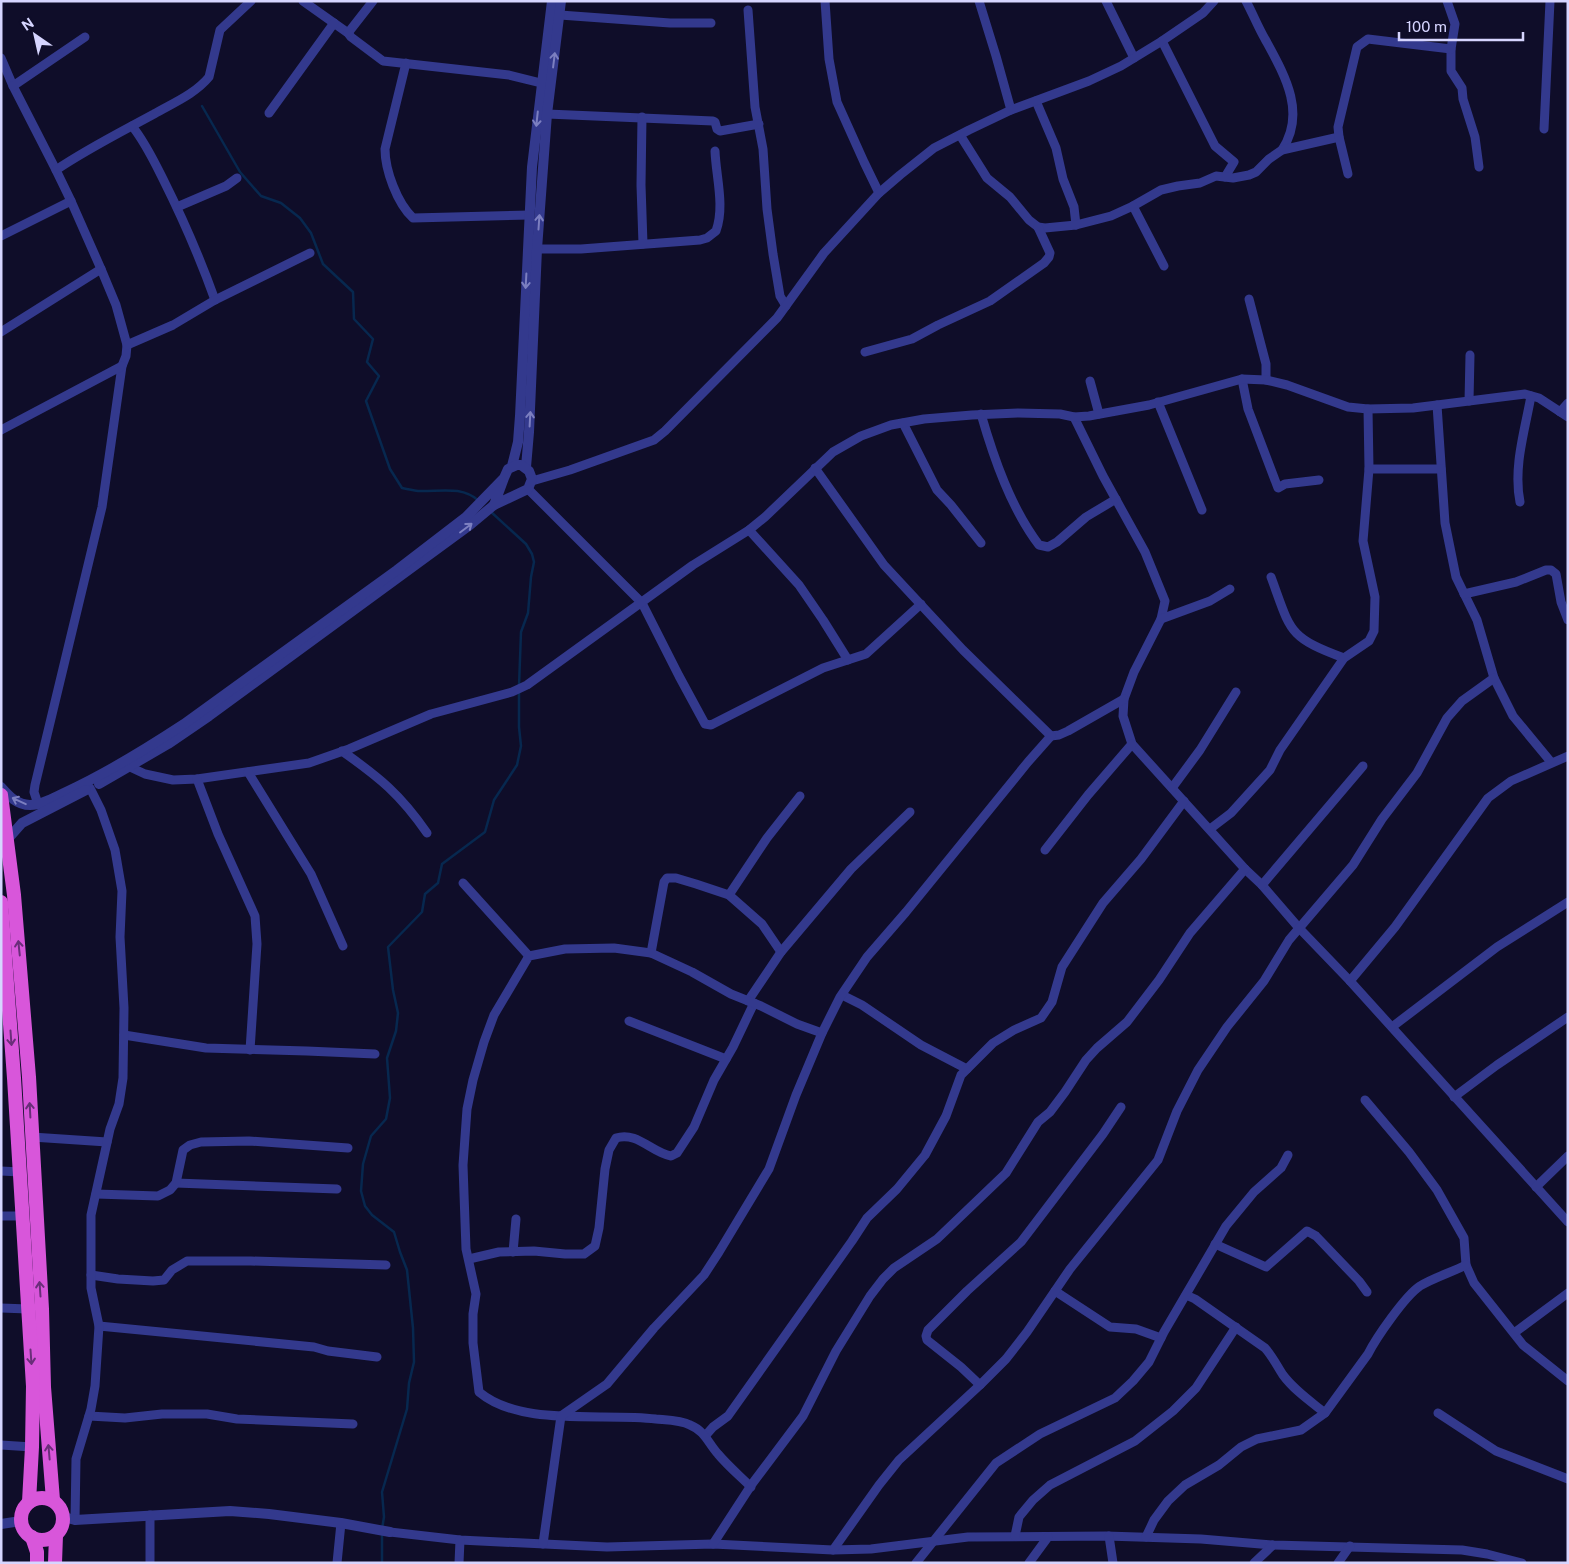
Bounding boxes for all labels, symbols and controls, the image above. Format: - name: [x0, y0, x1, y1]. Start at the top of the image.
- north arrow: [10, 10, 60, 60]
- scale bar: [1399, 10, 1523, 42]
- text: N: [19, 15, 37, 34]
- text: 100 m: [1406, 18, 1447, 35]
- one-way arrow: [549, 52, 559, 68]
- one-way arrow: [532, 111, 542, 127]
- one-way arrow: [535, 214, 544, 230]
- one-way arrow: [522, 273, 531, 289]
- one-way arrow: [525, 411, 534, 427]
- one-way arrow: [459, 523, 472, 534]
- one-way arrow: [12, 796, 27, 805]
- one-way arrow: [14, 940, 23, 956]
- one-way arrow: [7, 1030, 16, 1046]
- one-way arrow: [26, 1102, 35, 1118]
- one-way arrow: [36, 1282, 45, 1298]
- one-way arrow: [26, 1349, 36, 1365]
- one-way arrow: [44, 1444, 53, 1460]

